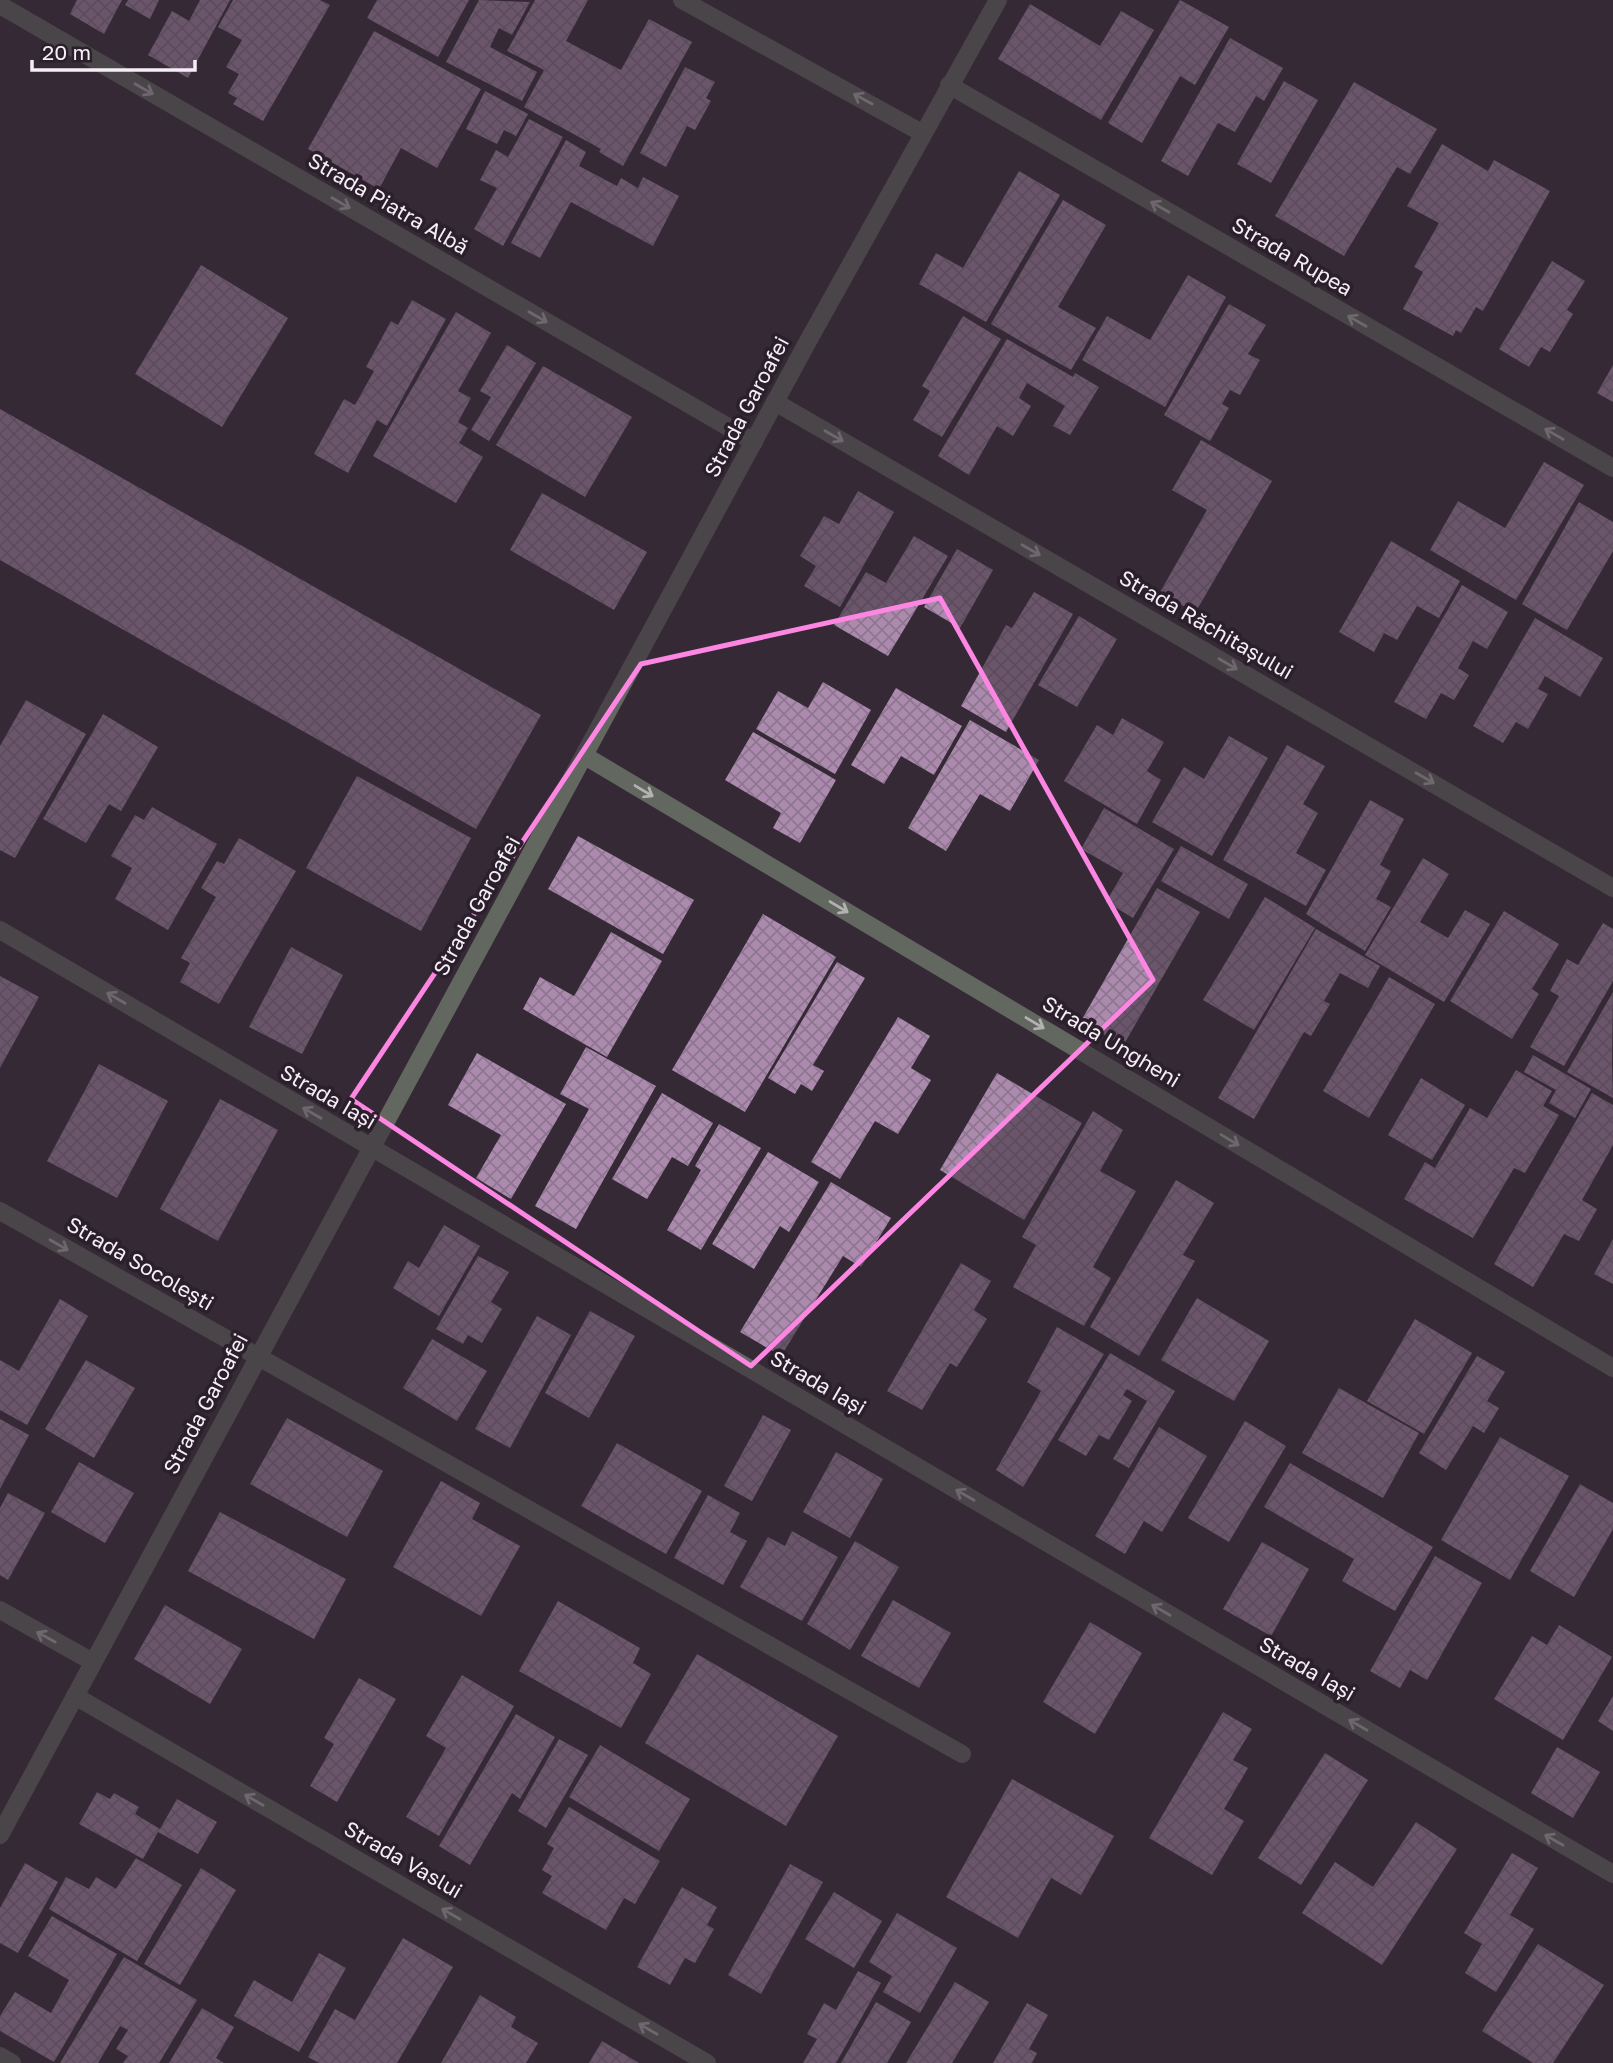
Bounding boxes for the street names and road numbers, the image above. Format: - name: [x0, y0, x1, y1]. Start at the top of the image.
- street label: Strada Piatra Albă: [304, 147, 473, 260]
- street label: Strada Rupea: [1228, 211, 1357, 301]
- street label: Strada Garoafei: [698, 332, 794, 481]
- street label: Strada Răchitașului: [1115, 564, 1298, 684]
- street label: Strada Garoafei: [427, 831, 525, 980]
- street label: Strada Ungheni: [1038, 990, 1185, 1092]
- street label: Strada Iași: [276, 1058, 381, 1134]
- street label: Strada Socolești: [62, 1211, 219, 1316]
- street label: Strada Garoafei: [157, 1329, 253, 1478]
- street label: Strada Iași: [766, 1344, 871, 1420]
- street label: Strada Iași: [1255, 1630, 1360, 1706]
- street label: Strada Vaslui: [340, 1815, 467, 1903]

